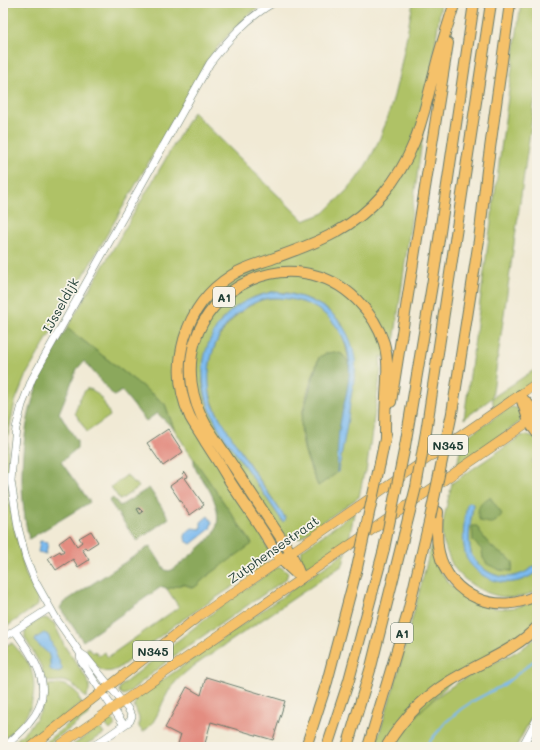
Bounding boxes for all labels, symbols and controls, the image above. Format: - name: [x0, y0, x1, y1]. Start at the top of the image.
- street label: IJsseldijk: [38, 274, 82, 335]
- road number: A1: [213, 287, 235, 307]
- road number: N345: [428, 435, 468, 455]
- street label: Zutphensestraat: [224, 511, 322, 587]
- road number: A1: [391, 623, 413, 643]
- road number: N345: [133, 641, 173, 661]

